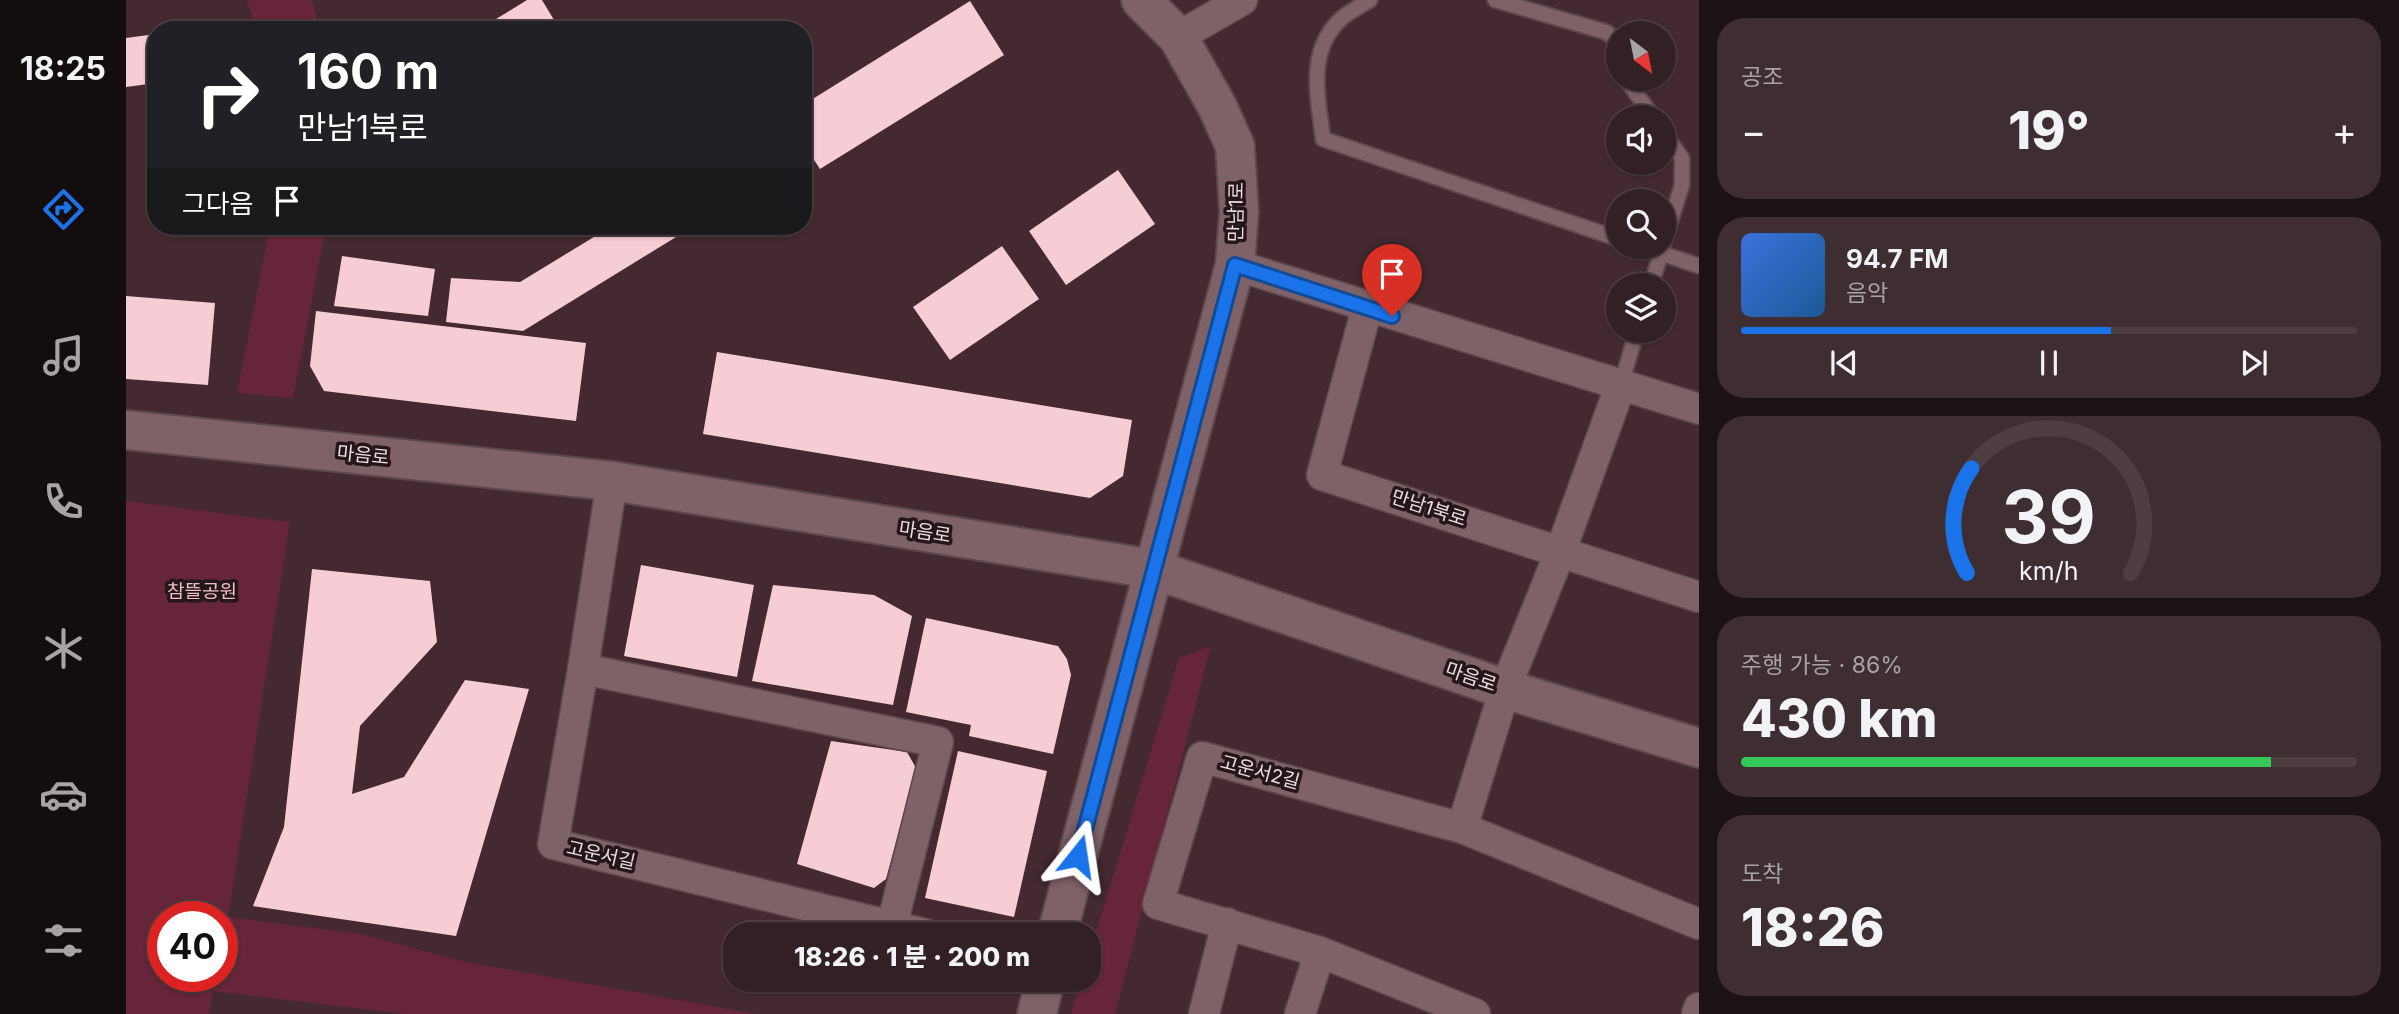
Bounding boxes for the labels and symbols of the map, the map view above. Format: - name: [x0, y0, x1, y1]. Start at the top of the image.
- north arrow: [1606, 21, 1676, 91]
- street label: 만남1로: [1224, 182, 1248, 242]
- pin: [1362, 244, 1422, 316]
- street label: 마음로: [336, 441, 390, 469]
- street label: 만남1북로: [1389, 485, 1469, 531]
- street label: 마음로: [897, 517, 953, 547]
- park label: 참뜰공원: [167, 580, 237, 603]
- street label: 마음로: [1442, 658, 1500, 696]
- street label: 고운서2길: [1218, 750, 1302, 794]
- position arrow: [1041, 819, 1115, 893]
- street label: 고운서길: [564, 836, 638, 874]
- speed limit sign: 40: [147, 901, 238, 992]

